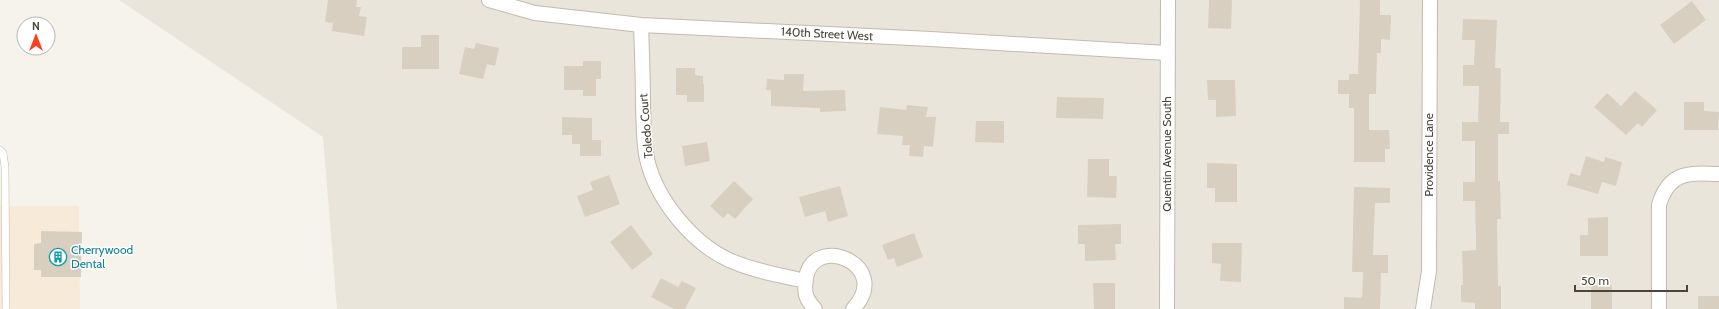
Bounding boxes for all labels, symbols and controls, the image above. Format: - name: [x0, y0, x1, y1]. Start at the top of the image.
- north arrow: [16, 16, 56, 56]
- text: N: [32, 19, 40, 33]
- street label: 140th Street West: [781, 24, 873, 43]
- street label: Toledo Court: [635, 93, 656, 159]
- street label: Quentin Avenue South: [1159, 96, 1174, 212]
- street label: Providence Lane: [1421, 113, 1436, 197]
- place label: Cherrywood Dental: [71, 242, 133, 271]
- building icon: Cherrywood Dental: [48, 247, 68, 267]
- scale bar: [1575, 267, 1687, 293]
- text: 50 m: [1581, 273, 1609, 288]

